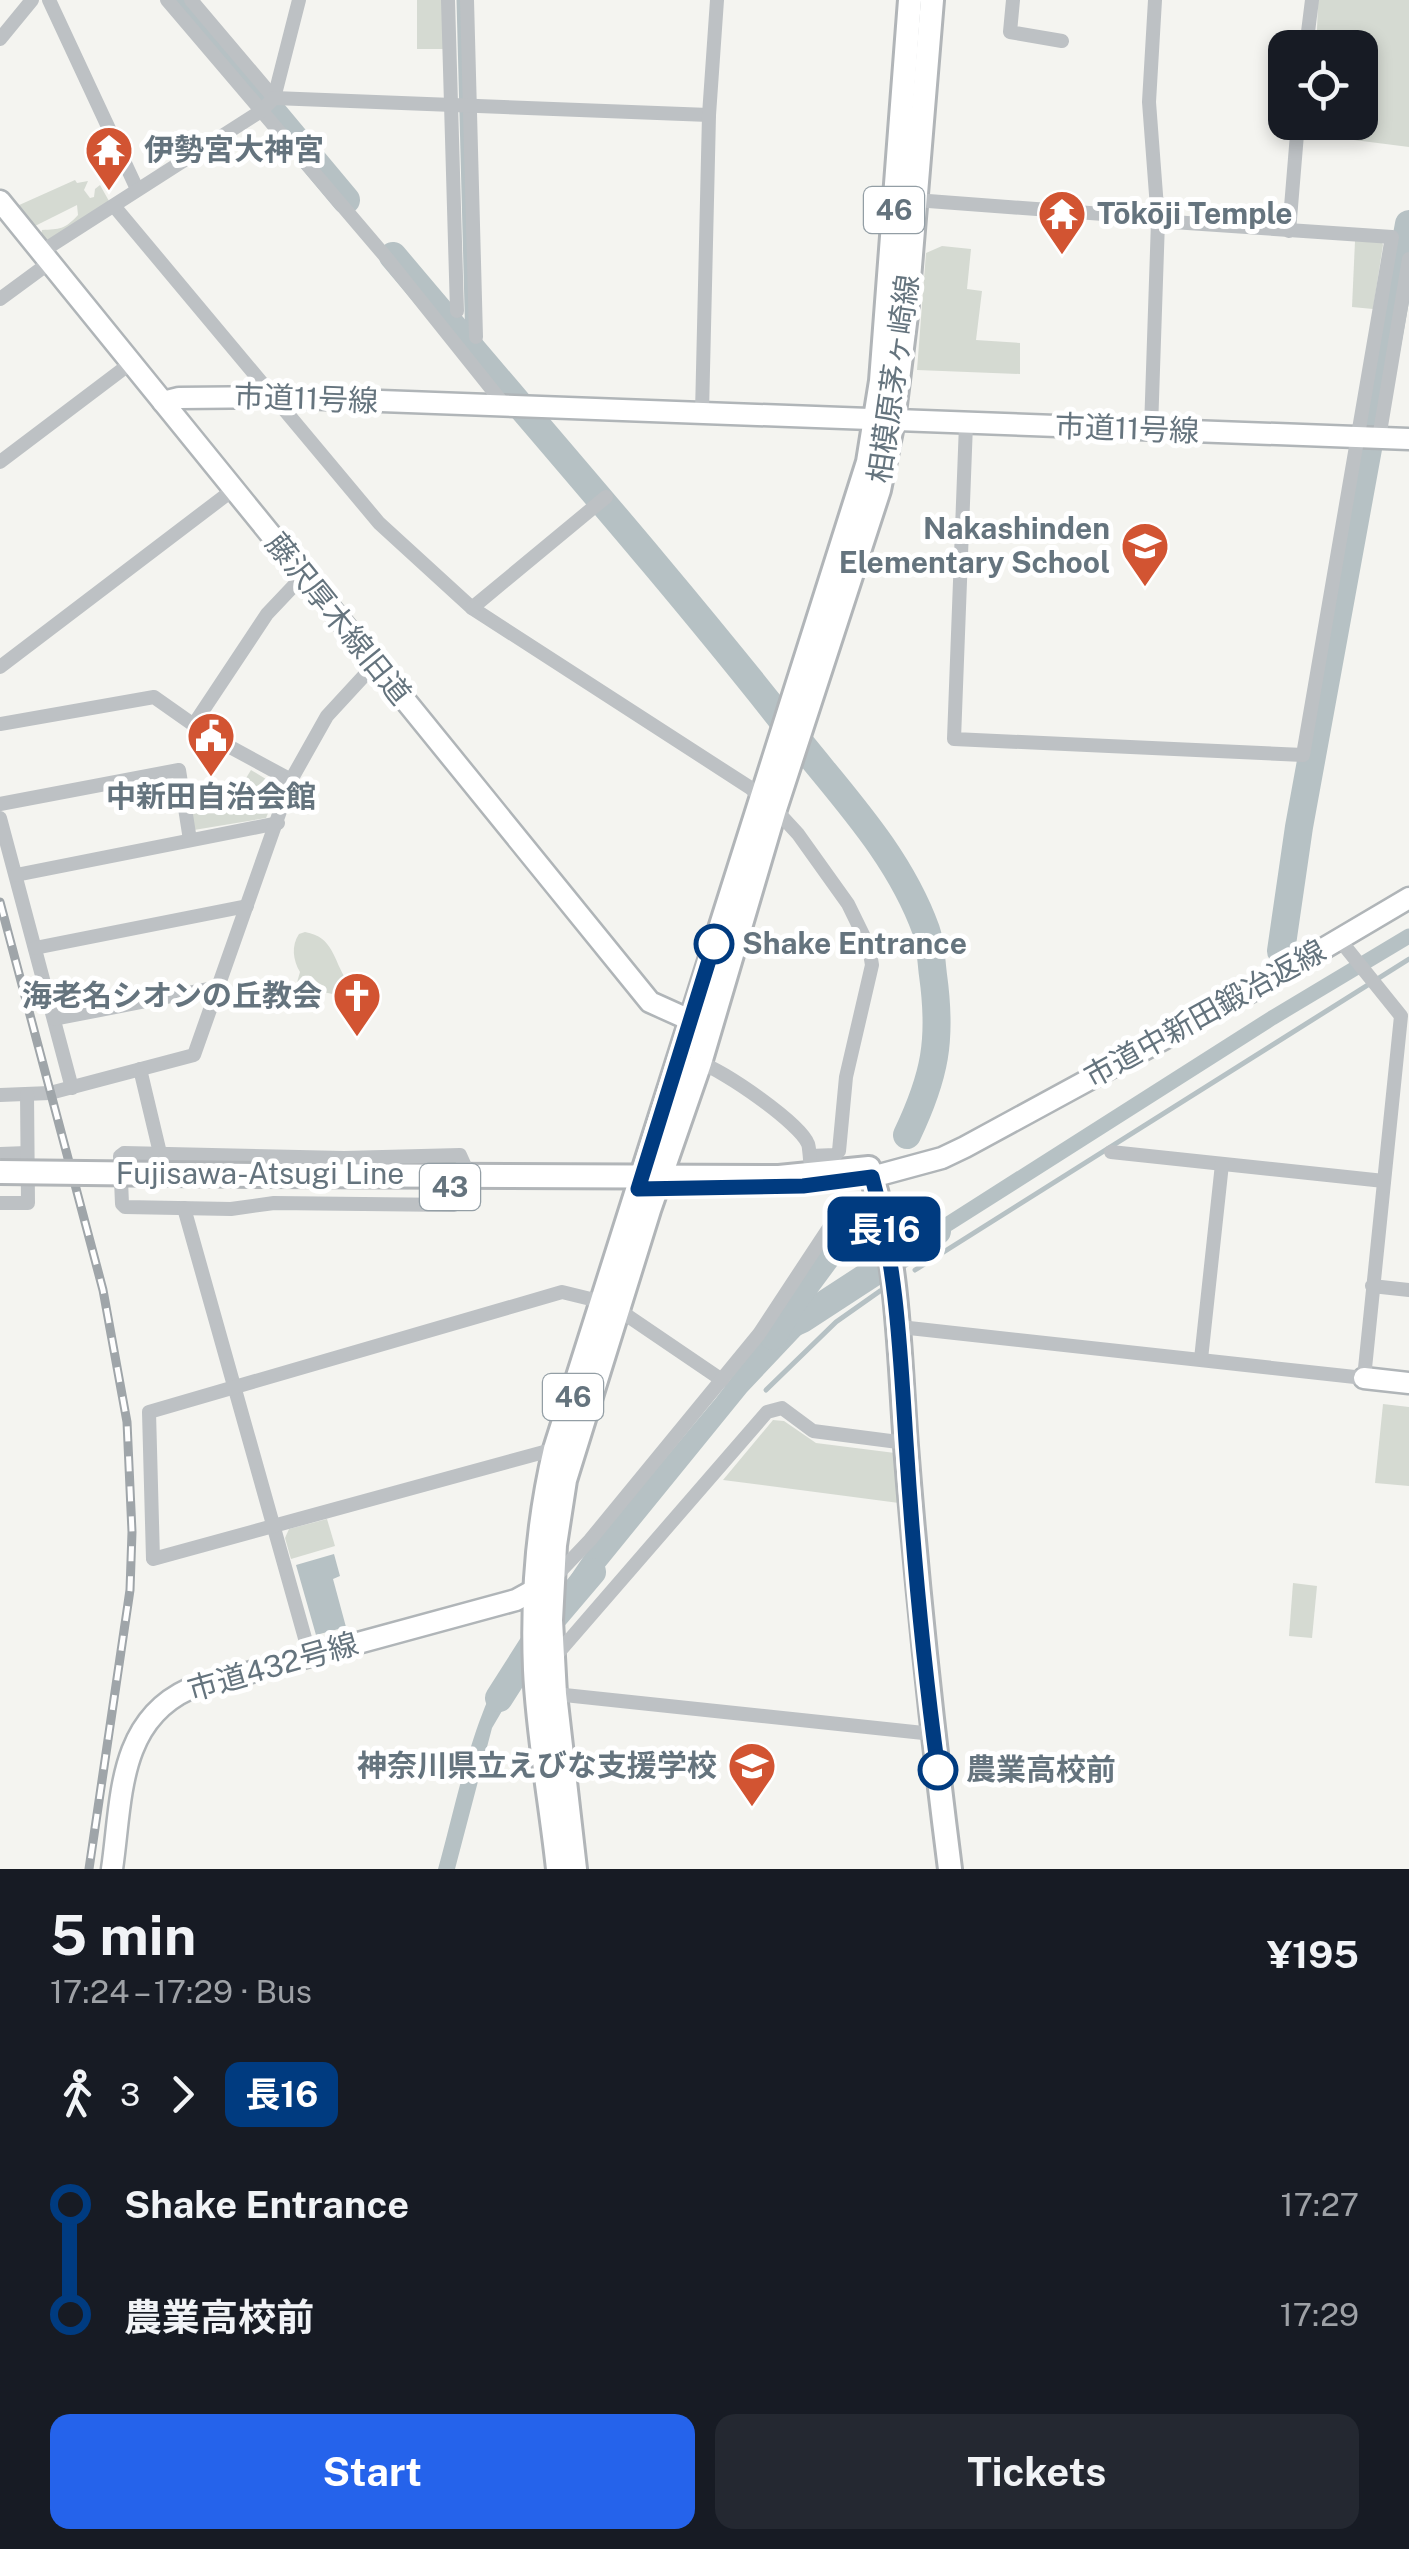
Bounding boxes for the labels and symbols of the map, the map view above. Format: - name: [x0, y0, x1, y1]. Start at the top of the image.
- temple icon: 伊勢宮大神宮: [83, 124, 135, 192]
- place label: 伊勢宮大神宮: [144, 131, 324, 167]
- road number: 46: [864, 187, 924, 233]
- temple icon: Tōkōji Temple: [1036, 188, 1088, 256]
- place label: Tōkōji Temple: [1097, 195, 1293, 231]
- street label: 相模原茅ヶ崎線: [861, 272, 925, 485]
- street label: 市道11号線: [233, 377, 379, 419]
- street label: 市道11号線: [1054, 407, 1200, 449]
- place label: Nakashinden Elementary School: [839, 510, 1110, 580]
- school or university icon: Nakashinden Elementary School: [1119, 520, 1171, 588]
- street label: 藤沢厚木線旧道: [259, 525, 419, 711]
- public building icon: 中新田自治会館: [185, 710, 237, 778]
- place label: 中新田自治会館: [106, 778, 316, 814]
- marker: Shake Entrance: [695, 925, 733, 963]
- place label: Shake Entrance: [742, 925, 967, 961]
- street label: 市道中新田鍛冶返線: [1078, 932, 1331, 1094]
- church icon: 海老名シオンの丘教会: [331, 970, 383, 1038]
- place label: 海老名シオンの丘教会: [22, 977, 322, 1013]
- street label: Fujisawa-Atsugi Line: [116, 1155, 404, 1191]
- road number: 43: [420, 1164, 480, 1210]
- line badge: 長16: [826, 1196, 942, 1262]
- road number: 46: [543, 1374, 603, 1420]
- street label: 市道432号線: [183, 1625, 362, 1708]
- school or university icon: 神奈川県立えびな支援学校: [726, 1740, 778, 1808]
- place label: 神奈川県立えびな支援学校: [357, 1747, 717, 1783]
- marker: 農業高校前: [919, 1751, 957, 1789]
- place label: 農業高校前: [966, 1751, 1116, 1787]

